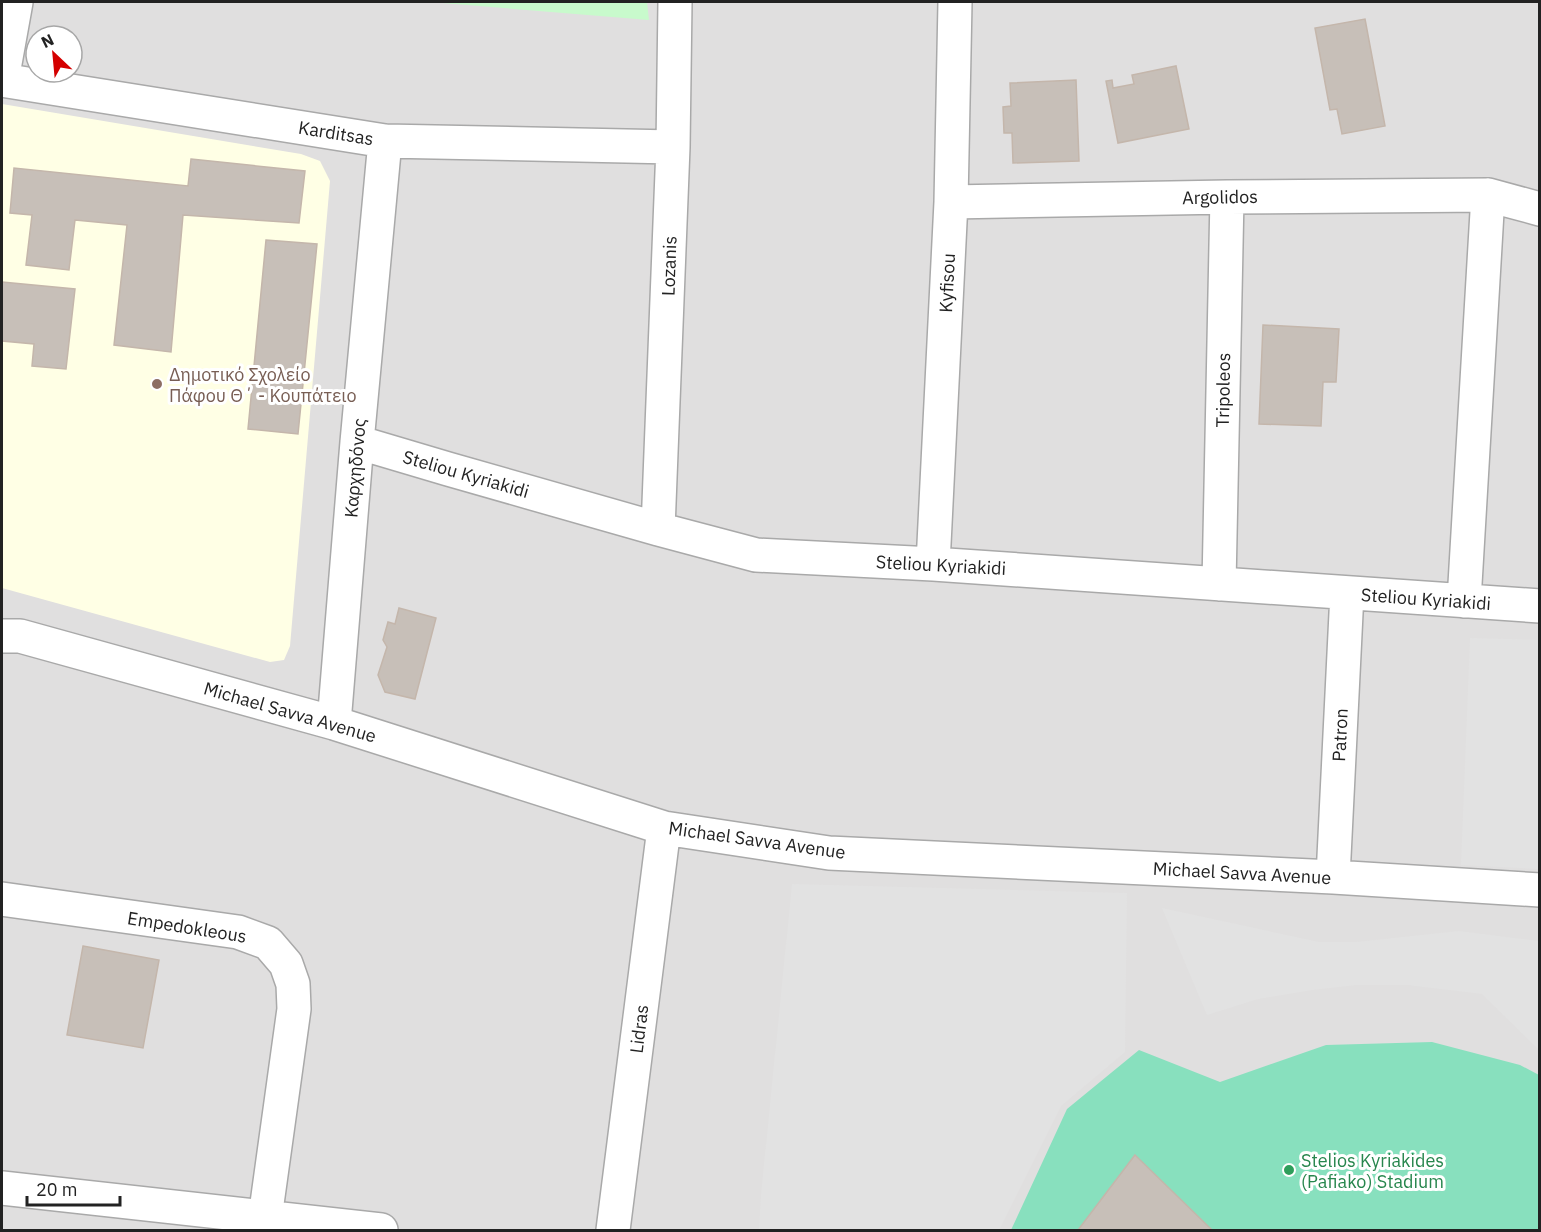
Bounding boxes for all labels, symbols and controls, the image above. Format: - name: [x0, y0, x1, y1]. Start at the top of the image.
- north arrow: [24, 24, 84, 84]
- text: N: [38, 29, 57, 52]
- street label: Karditsas: [297, 116, 375, 150]
- street label: Argolidos: [1182, 185, 1258, 209]
- street label: Lozanis: [656, 235, 682, 297]
- street label: Kyfisou: [934, 253, 960, 313]
- street label: Tripoleos: [1211, 352, 1235, 428]
- place label: Δημοτικό Σχολείο Πάφου Θ΄ - Κουπάτειο: [169, 363, 357, 407]
- marker: Δημοτικό Σχολείο Πάφου Θ΄ - Κουπάτειο: [150, 377, 164, 391]
- street label: Καρχηδόνος: [339, 417, 371, 519]
- street label: Steliou Kyriakidi: [400, 445, 532, 503]
- street label: Steliou Kyriakidi: [875, 550, 1007, 580]
- street label: Steliou Kyriakidi: [1360, 583, 1492, 615]
- street label: Michael Savva Avenue: [201, 676, 379, 748]
- street label: Patron: [1327, 708, 1353, 762]
- street label: Michael Savva Avenue: [667, 816, 847, 864]
- street label: Michael Savva Avenue: [1152, 857, 1332, 889]
- street label: Empedokleous: [126, 906, 248, 948]
- street label: Lidras: [625, 1003, 653, 1055]
- place label: Stelios Kyriakides (Pafiako) Stadium: [1301, 1149, 1444, 1193]
- marker: Stelios Kyriakides (Pafiako) Stadium: [1282, 1163, 1296, 1177]
- scale bar: [27, 1169, 120, 1207]
- text: 20 m: [36, 1178, 78, 1201]

